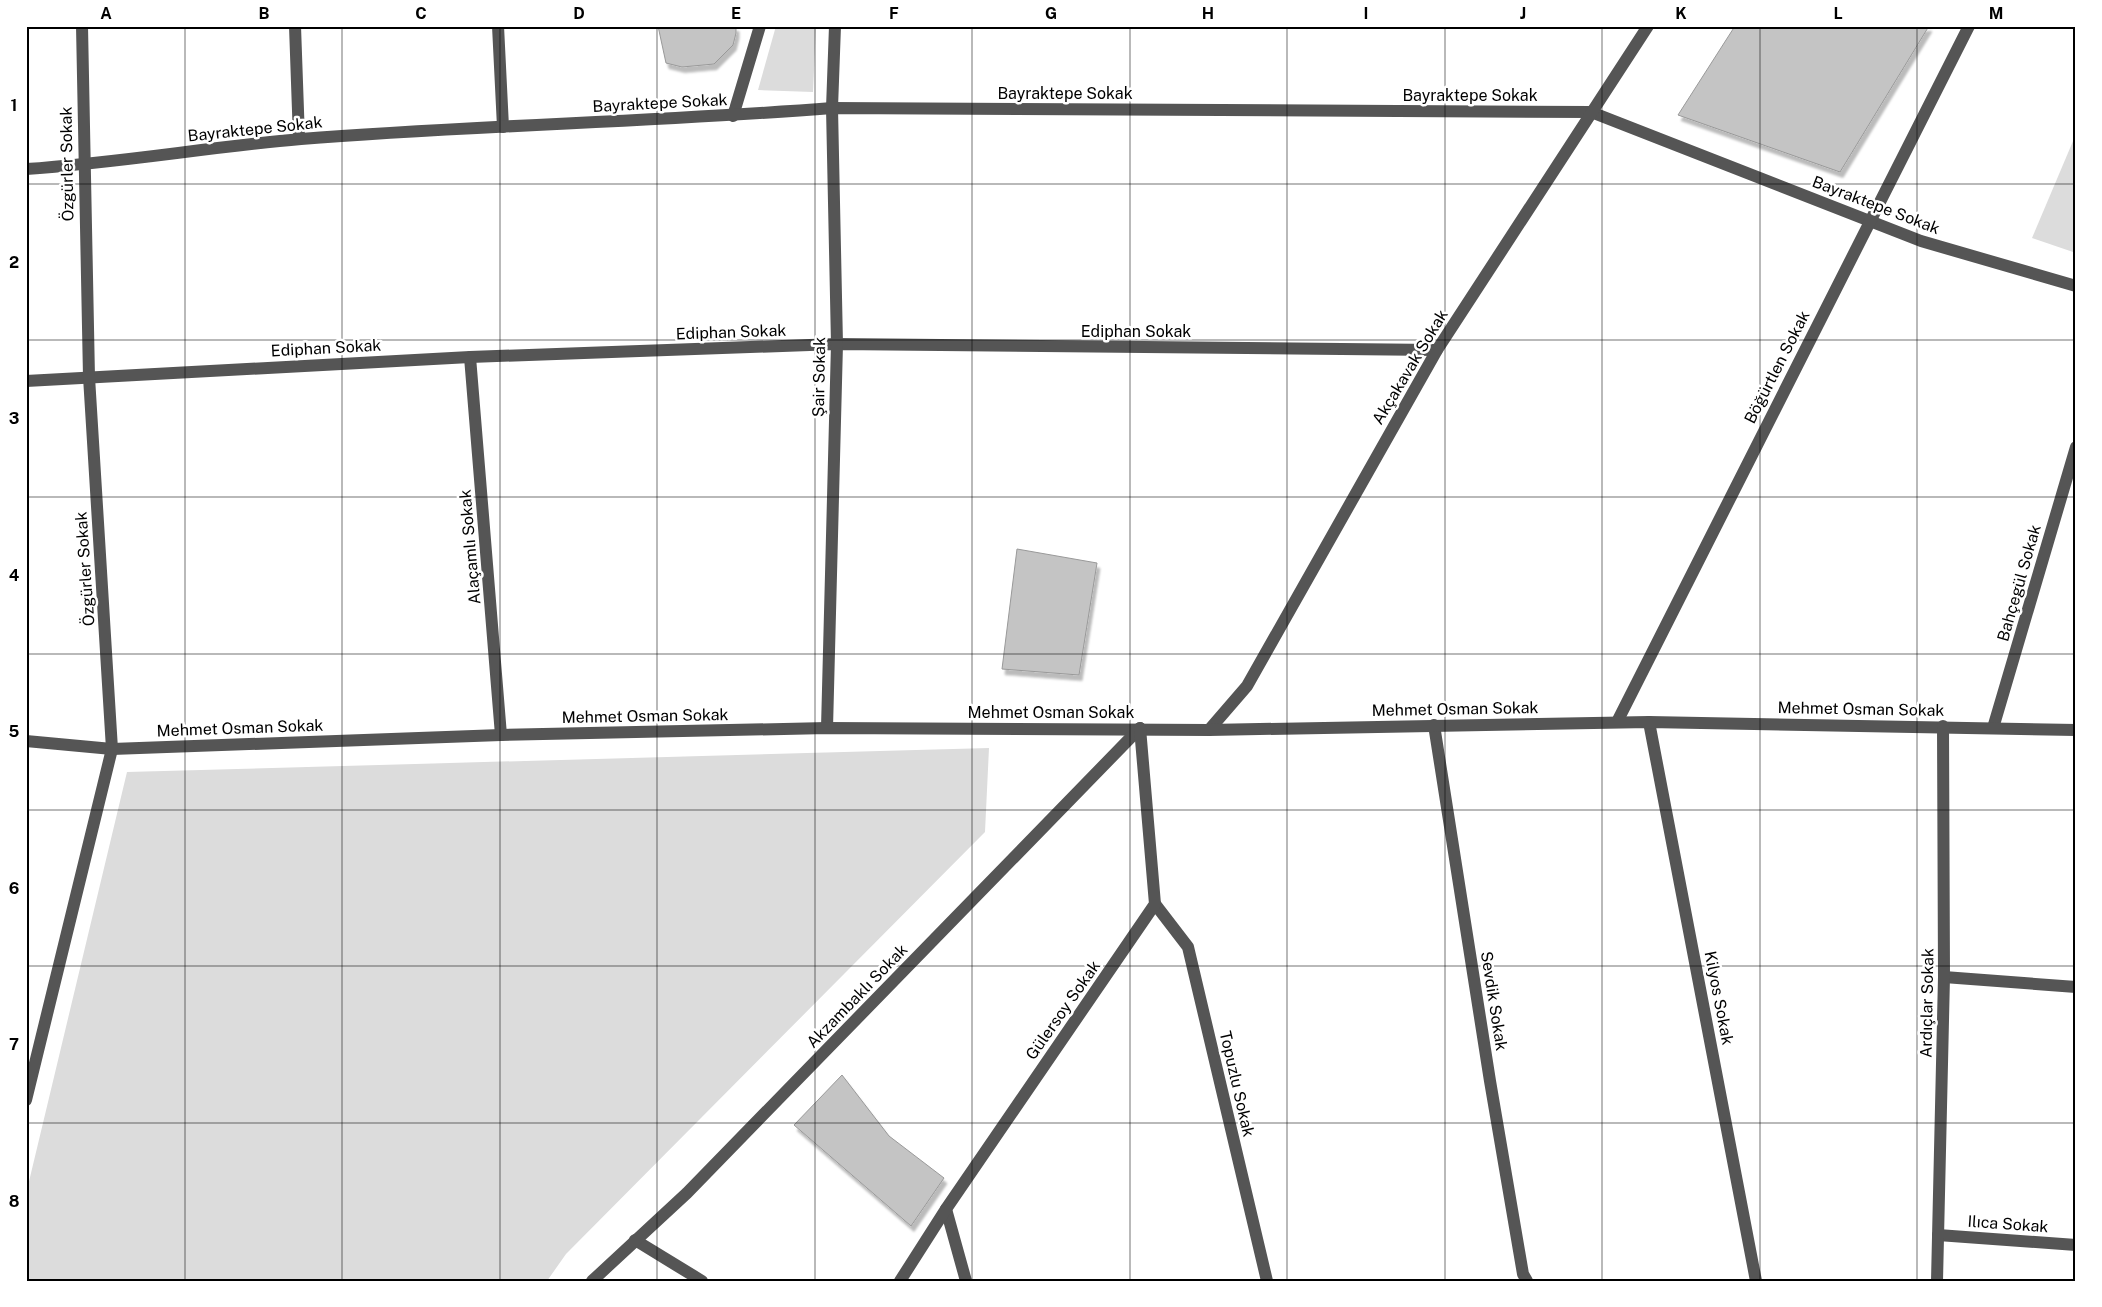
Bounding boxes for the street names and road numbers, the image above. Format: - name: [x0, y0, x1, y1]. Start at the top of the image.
- street label: Bayraktepe Sokak: [997, 84, 1133, 103]
- street label: Bayraktepe Sokak: [1402, 86, 1538, 105]
- street label: Bayraktepe Sokak: [592, 90, 728, 116]
- street label: Özgürler Sokak: [56, 106, 77, 222]
- street label: Bayraktepe Sokak: [187, 112, 323, 146]
- street label: Bayraktepe Sokak: [1809, 172, 1943, 238]
- street label: Akçakavak Sokak: [1368, 306, 1452, 428]
- street label: Böğürtlen Sokak: [1740, 307, 1814, 427]
- street label: Ediphan Sokak: [675, 321, 787, 343]
- street label: Ediphan Sokak: [1081, 322, 1191, 341]
- street label: Ediphan Sokak: [270, 336, 382, 360]
- street label: Şair Sokak: [809, 337, 829, 417]
- street label: Alaçamlı Sokak: [456, 489, 484, 605]
- street label: Özgürler Sokak: [71, 511, 98, 627]
- street label: Bahçegül Sokak: [1993, 522, 2045, 644]
- street label: Mehmet Osman Sokak: [1371, 698, 1539, 720]
- street label: Mehmet Osman Sokak: [1777, 698, 1945, 720]
- street label: Mehmet Osman Sokak: [968, 703, 1134, 722]
- street label: Mehmet Osman Sokak: [561, 705, 729, 727]
- street label: Mehmet Osman Sokak: [156, 716, 324, 740]
- street label: Akzambaklı Sokak: [803, 940, 911, 1052]
- street label: Ardıçlar Sokak: [1917, 948, 1937, 1058]
- street label: Kilyos Sokak: [1701, 949, 1737, 1047]
- street label: Sevdik Sokak: [1477, 950, 1511, 1052]
- street label: Gülersoy Sokak: [1022, 957, 1104, 1063]
- street label: Topuzlu Sokak: [1216, 1029, 1258, 1139]
- street label: Ilıca Sokak: [1967, 1212, 2049, 1236]

